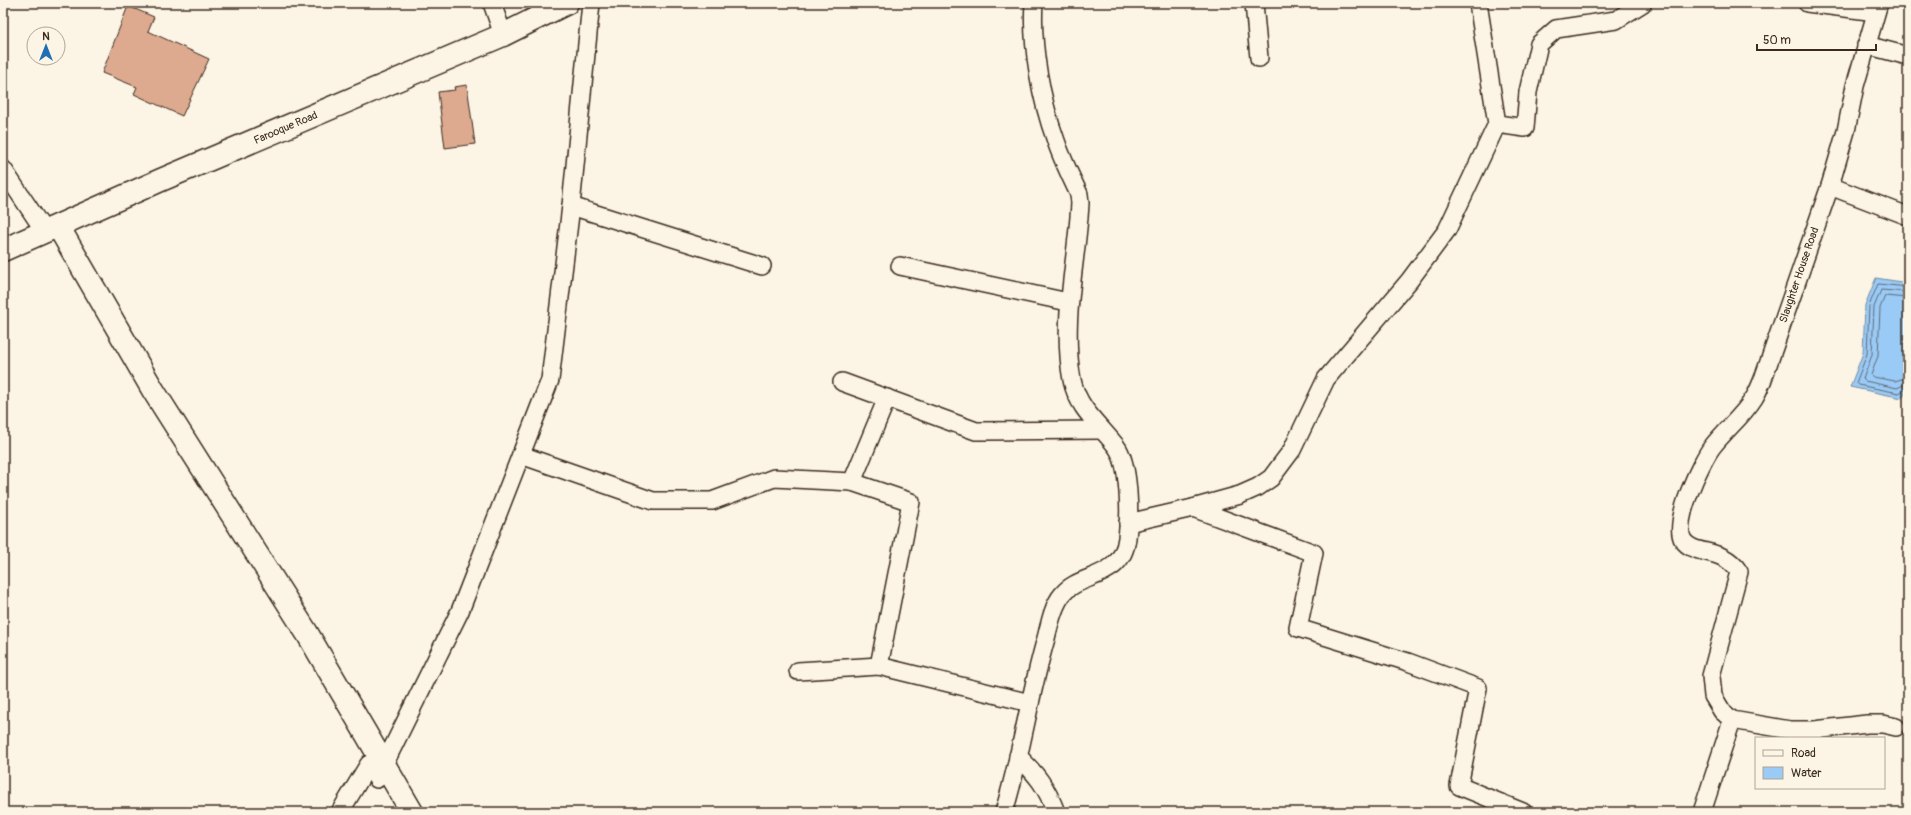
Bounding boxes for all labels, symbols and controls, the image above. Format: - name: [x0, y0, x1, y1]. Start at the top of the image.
- north arrow: [26, 26, 66, 66]
- scale bar: [1757, 26, 1876, 52]
- text: N: [42, 30, 50, 43]
- text: 50 m: [1763, 33, 1791, 48]
- street label: Farooque Road: [252, 108, 319, 146]
- street label: Slaughter House Road: [1777, 225, 1821, 325]
- legend: [1755, 737, 1885, 789]
- text: Road: [1791, 746, 1816, 761]
- text: Water: [1791, 766, 1822, 781]

